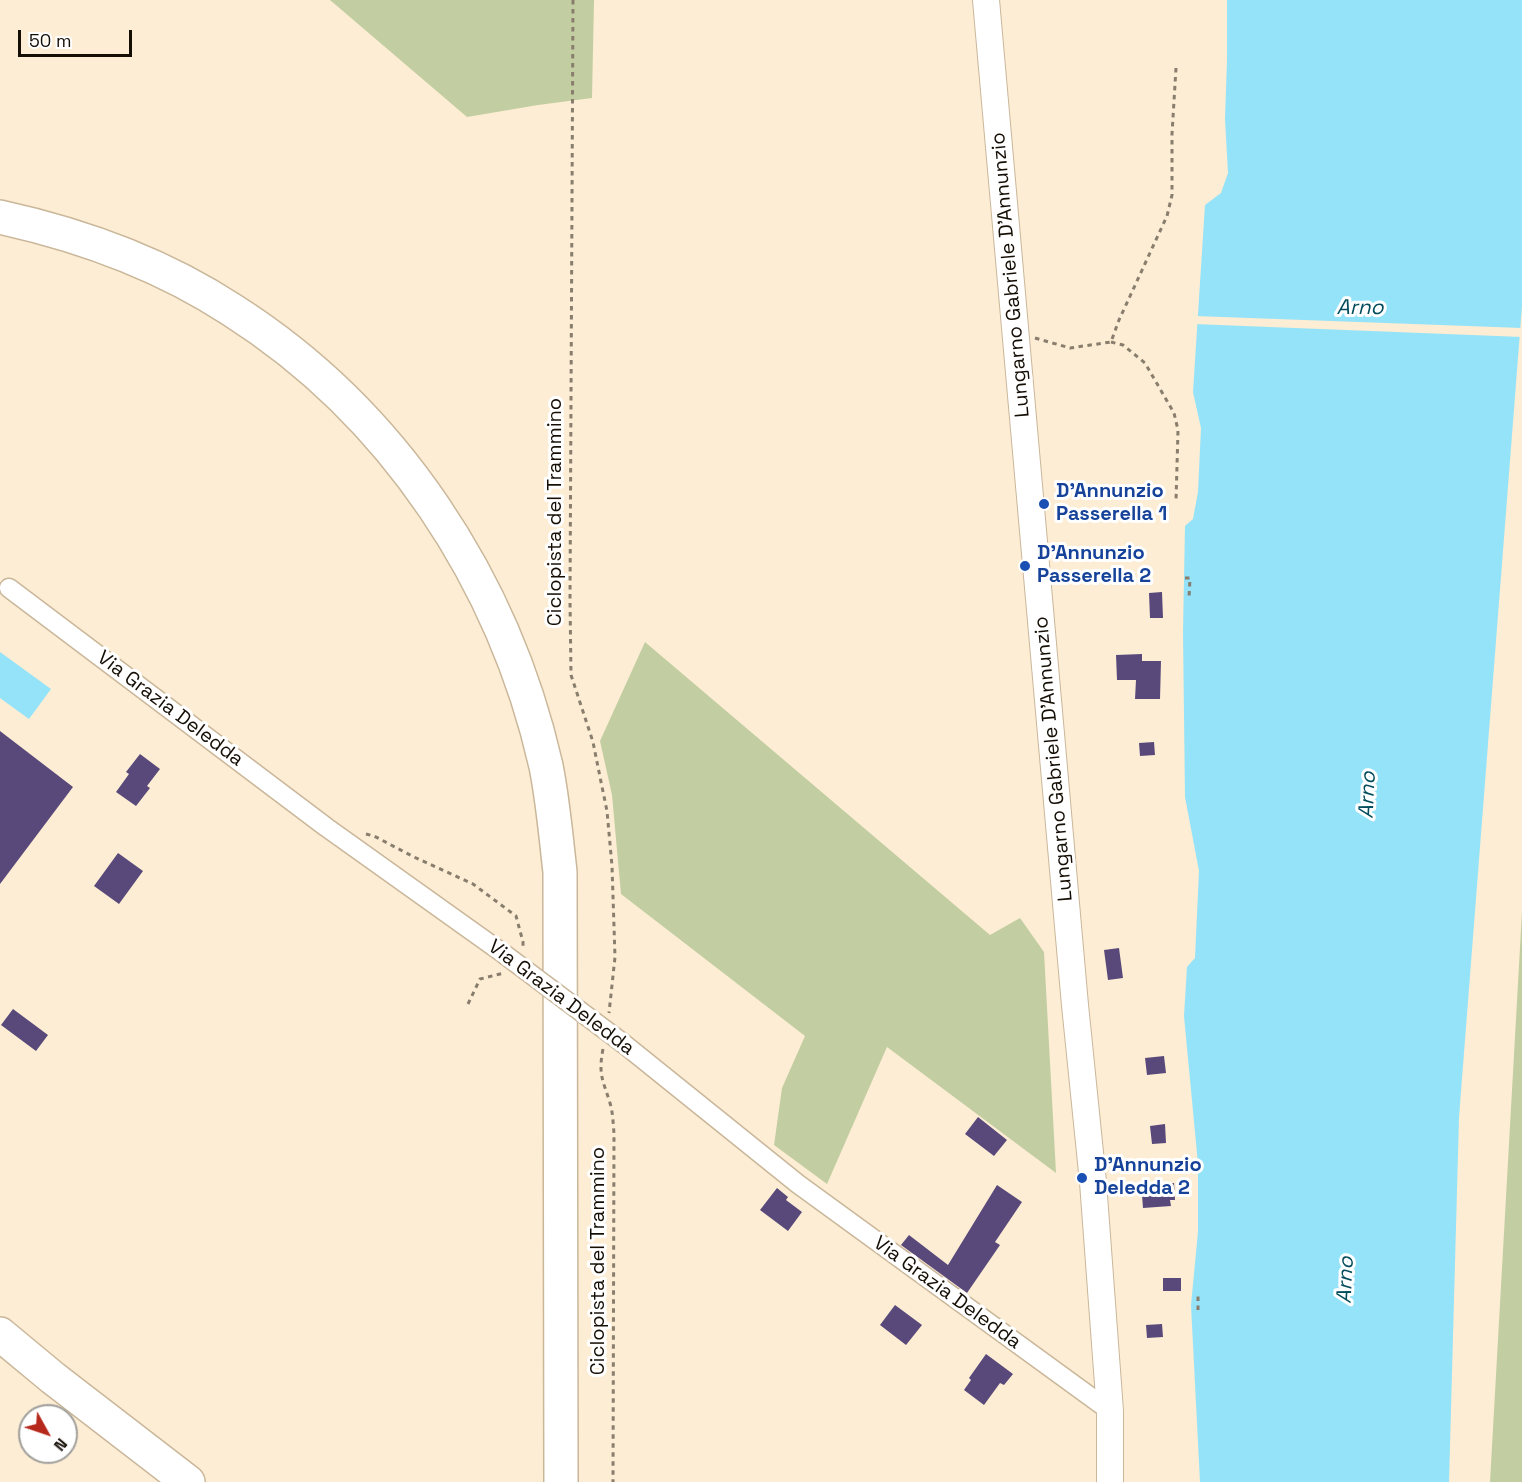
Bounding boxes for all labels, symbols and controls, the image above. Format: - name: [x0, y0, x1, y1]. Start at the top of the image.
- scale bar: [21, 18, 135, 56]
- text: 50 m: [29, 29, 71, 52]
- street label: Lungarno Gabriele D'Annunzio: [987, 131, 1035, 419]
- water label: Arno: [1337, 295, 1383, 321]
- street label: Ciclopista del Trammino: [544, 398, 568, 626]
- place label: D'Annunzio Passerella 1: [1056, 480, 1167, 527]
- marker: D'Annunzio Passerella 1: [1037, 497, 1051, 511]
- place label: D'Annunzio Passerella 2: [1037, 542, 1151, 589]
- marker: D'Annunzio Passerella 2: [1018, 559, 1032, 573]
- street label: Lungarno Gabriele D'Annunzio: [1030, 615, 1078, 903]
- street label: Via Grazia Deledda: [92, 646, 248, 772]
- water label: Arno: [1354, 771, 1382, 819]
- street label: Via Grazia Deledda: [483, 935, 639, 1061]
- street label: Ciclopista del Trammino: [587, 1147, 611, 1375]
- place label: D'Annunzio Deledda 2: [1094, 1154, 1202, 1201]
- marker: D'Annunzio Deledda 2: [1075, 1171, 1089, 1185]
- street label: Via Grazia Deledda: [868, 1231, 1026, 1355]
- water label: Arno: [1332, 1256, 1360, 1304]
- north arrow: [18, 1404, 78, 1464]
- text: N: [49, 1434, 72, 1455]

